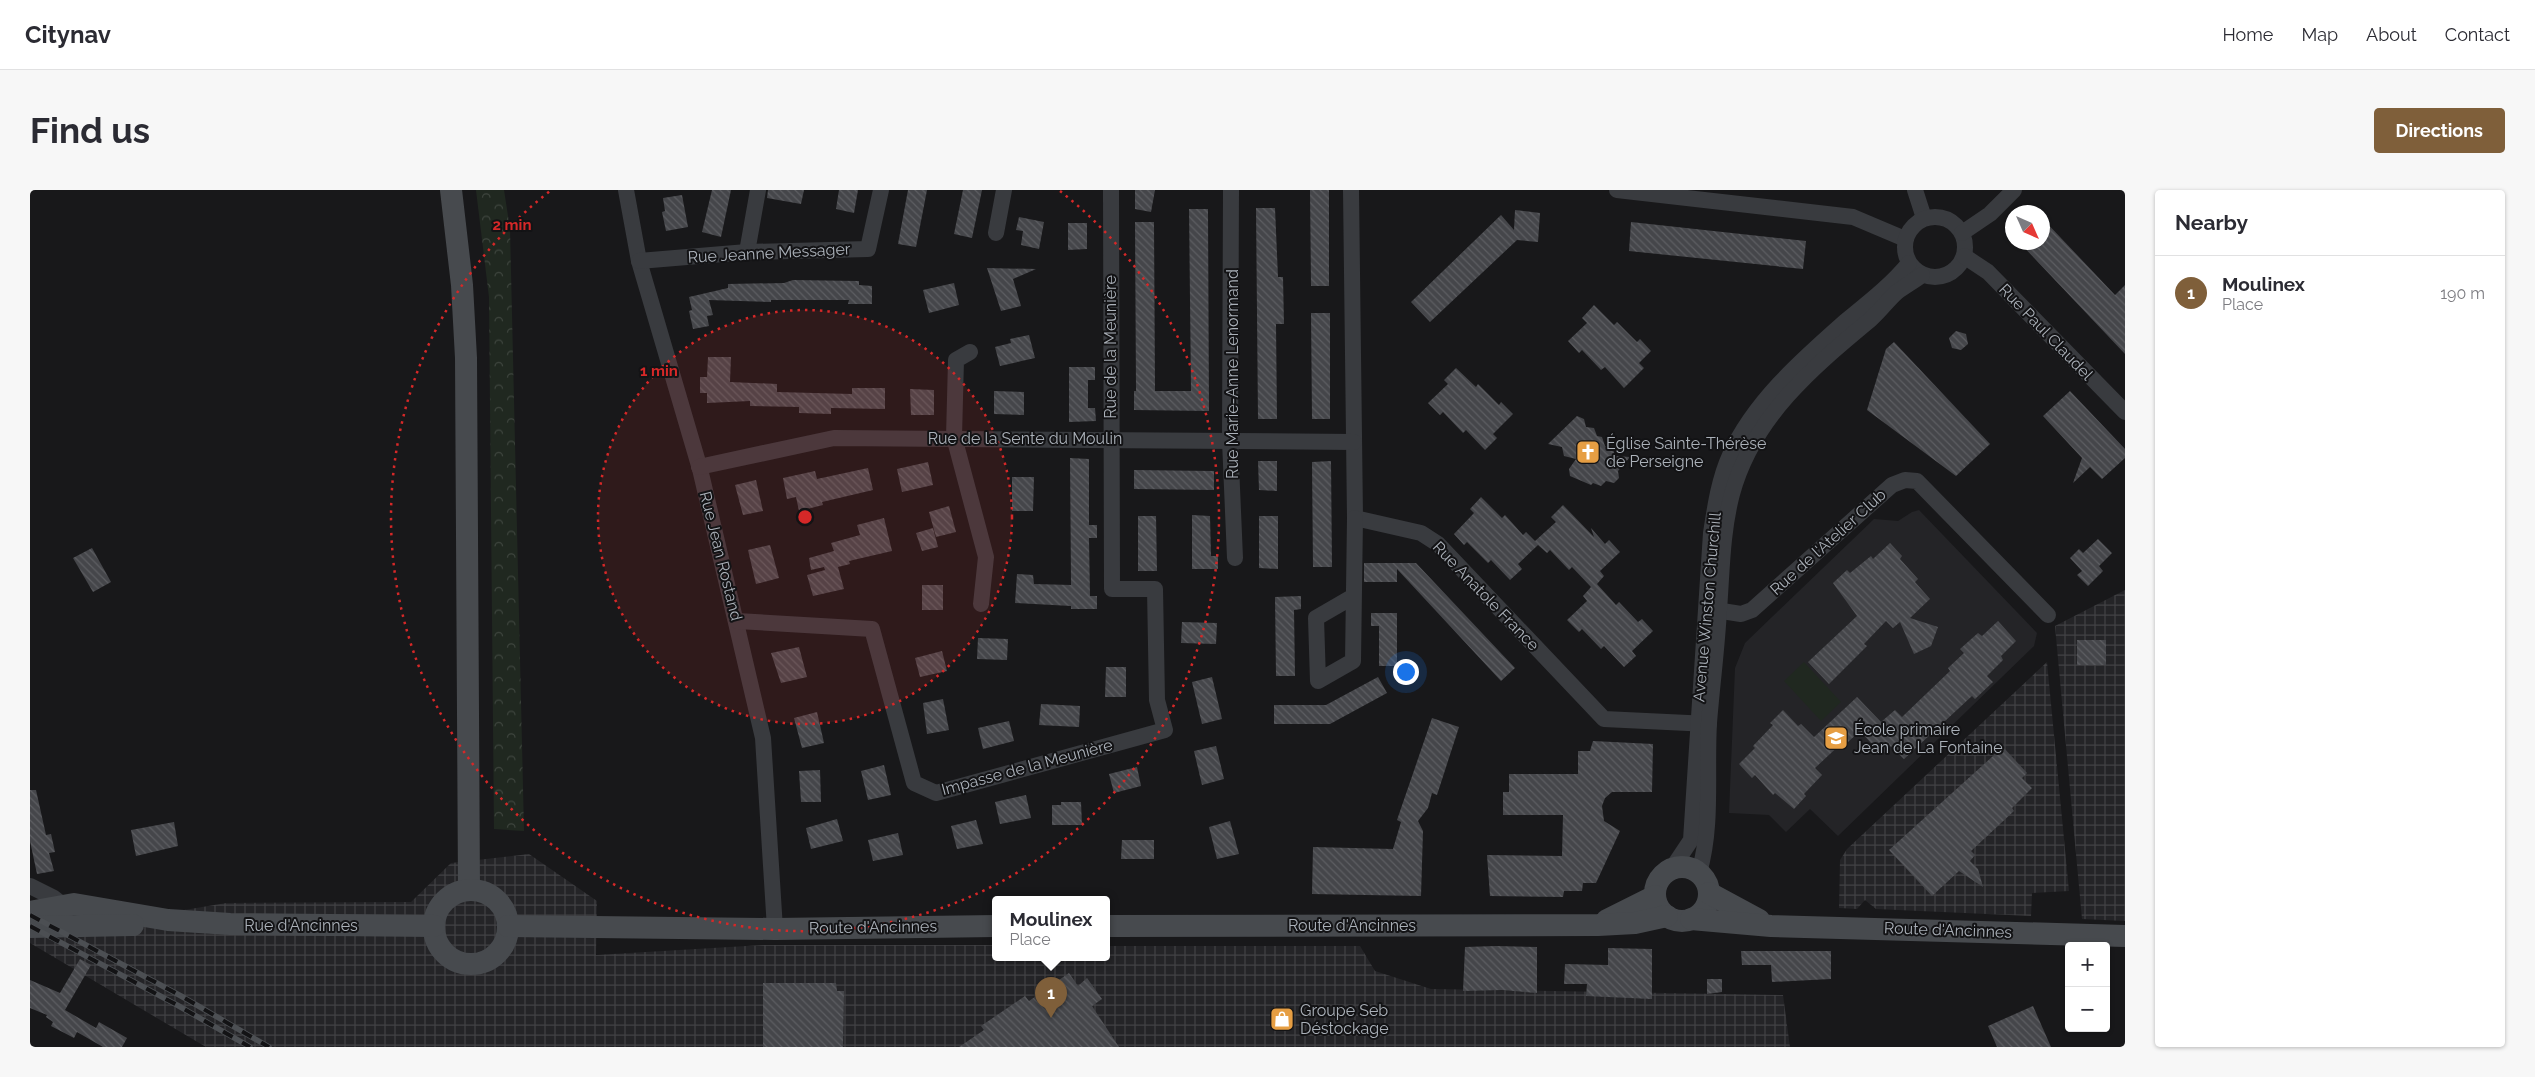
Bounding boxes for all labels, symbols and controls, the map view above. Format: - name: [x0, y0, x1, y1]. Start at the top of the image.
- text: Citynav: [25, 20, 111, 49]
- text: Home: [2222, 24, 2273, 45]
- text: Map: [2301, 24, 2338, 45]
- text: About: [2366, 24, 2417, 45]
- text: Contact: [2445, 24, 2510, 45]
- button: Directions: [2374, 108, 2505, 153]
- text: Find us: [30, 110, 150, 151]
- north arrow: [2005, 205, 2050, 250]
- text: Nearby: [2175, 210, 2248, 235]
- text: 2 min: [493, 216, 531, 234]
- street label: Rue Jeanne Messager: [687, 239, 851, 267]
- street label: Rue Marie-Anne Lenormand: [1223, 269, 1242, 479]
- text: Moulinex: [2222, 273, 2305, 295]
- street label: Rue de la Meunière: [1101, 275, 1120, 419]
- street label: Rue Paul Claudel: [1995, 280, 2097, 385]
- text: 1: [2187, 284, 2195, 303]
- text: 190 m: [2440, 284, 2485, 303]
- text: Place: [2222, 295, 2263, 314]
- text: 1 min: [640, 362, 678, 380]
- street label: Rue de la Sente du Moulin: [928, 429, 1122, 448]
- place label: Église Sainte-Thérèse de Perseigne: [1606, 433, 1766, 471]
- church icon: Église Sainte-Thérèse de Perseigne: [1575, 439, 1601, 465]
- street label: Rue de l'Atelier Club: [1766, 485, 1890, 599]
- street label: Rue Jean Rostand: [696, 489, 746, 623]
- centre of rings: [796, 508, 814, 526]
- street label: Avenue Winston Churchill: [1689, 511, 1725, 703]
- street label: Rue Anatole France: [1429, 537, 1543, 655]
- your location: [1393, 659, 1419, 685]
- place label: École primaire Jean de La Fontaine: [1854, 719, 2003, 757]
- school or university icon: École primaire Jean de La Fontaine: [1823, 725, 1849, 751]
- street label: Impasse de la Meunière: [939, 735, 1115, 799]
- popup: [992, 896, 1110, 961]
- text: Moulinex: [1010, 908, 1092, 930]
- street label: Rue d'Ancinnes: [244, 916, 358, 935]
- street label: Route d'Ancinnes: [809, 916, 938, 938]
- street label: Route d'Ancinnes: [1288, 916, 1416, 935]
- street label: Route d'Ancinnes: [1884, 918, 2013, 942]
- text: Place: [1010, 930, 1051, 949]
- map controls: [2065, 942, 2110, 1032]
- button: +: [2065, 942, 2110, 987]
- pin: 1: [1035, 977, 1067, 1018]
- button: −: [2065, 987, 2110, 1032]
- place label: Groupe Seb Déstockage: [1300, 1001, 1389, 1038]
- shop icon: Groupe Seb Déstockage: [1269, 1006, 1295, 1032]

